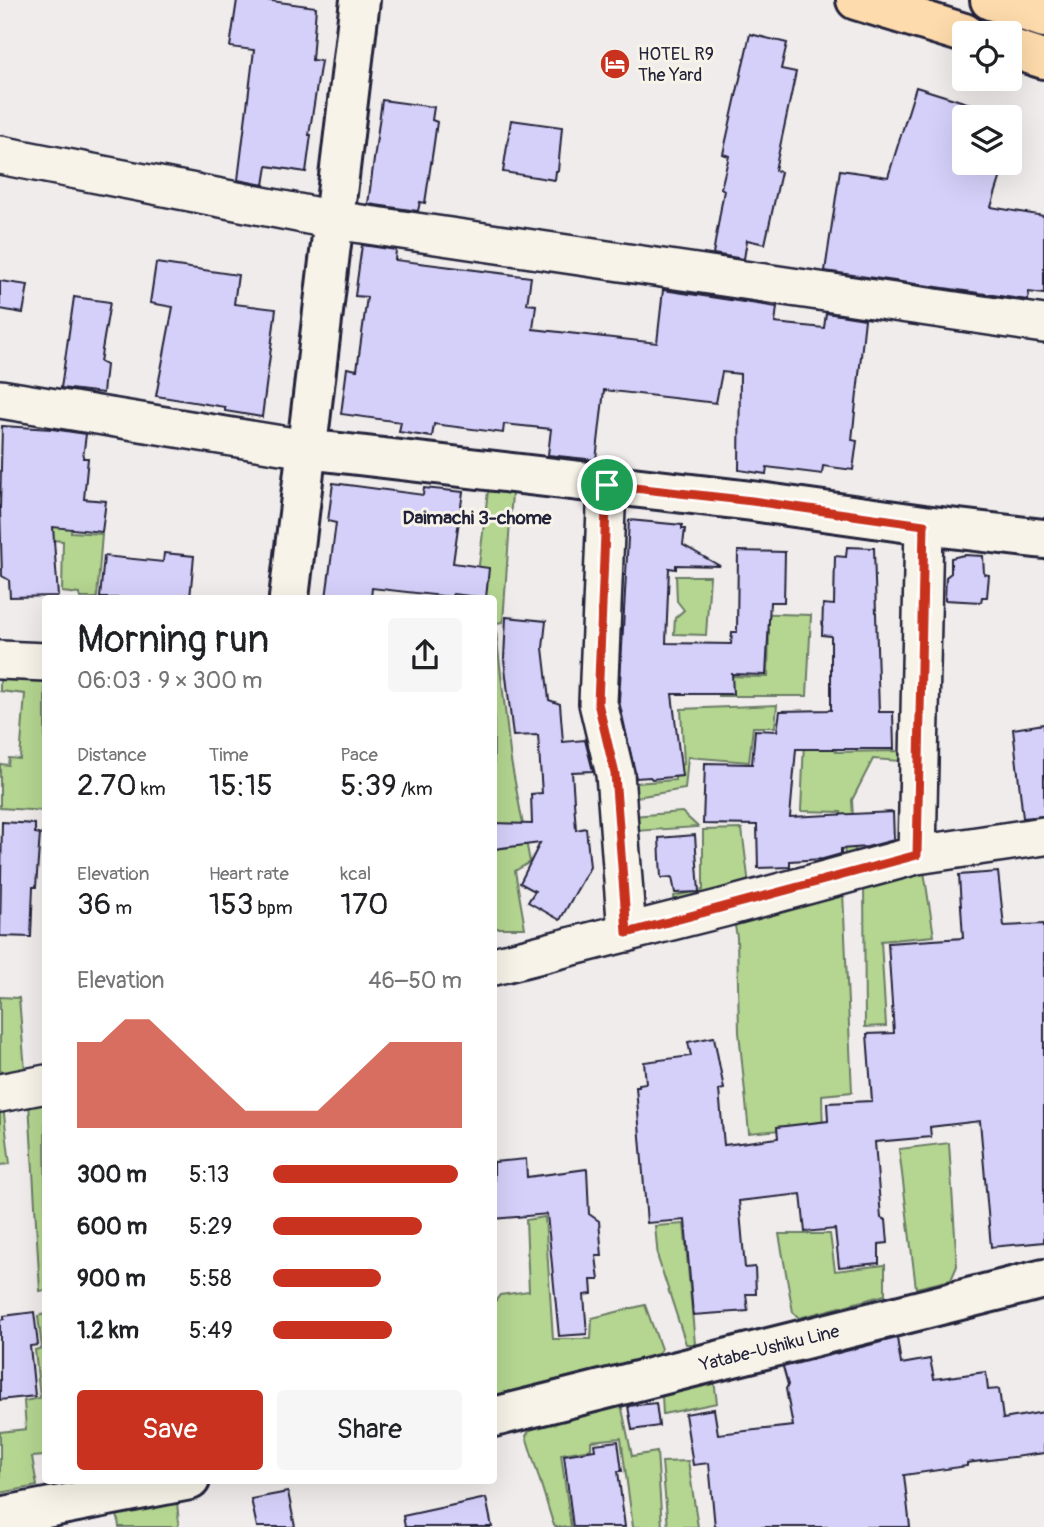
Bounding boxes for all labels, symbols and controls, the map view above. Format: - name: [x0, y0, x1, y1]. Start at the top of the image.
- map controls: [952, 21, 1022, 175]
- button: locate: [952, 21, 1022, 91]
- place label: HOTEL R9 The Yard: [638, 43, 714, 87]
- hotel icon: HOTEL R9 The Yard: [598, 47, 632, 81]
- button: layers: [952, 105, 1022, 175]
- pin: [577, 455, 637, 515]
- icon: arrive: [588, 466, 626, 504]
- district label: Daimachi 3-chome: [403, 506, 552, 530]
- text: Morning run: [77, 616, 269, 664]
- button: share: [388, 618, 462, 692]
- text: 06:03 · 9 × 300 m: [77, 666, 262, 695]
- text: Distance: [77, 743, 146, 767]
- text: Time: [209, 743, 248, 767]
- text: Pace: [340, 743, 378, 767]
- text: 2.70: [77, 767, 137, 804]
- text: 15:15: [209, 767, 273, 804]
- text: 5:39: [340, 767, 397, 804]
- text: km: [137, 777, 166, 801]
- text: /km: [397, 777, 433, 801]
- text: Elevation: [77, 862, 149, 886]
- text: Heart rate: [209, 862, 289, 886]
- text: kcal: [340, 862, 371, 886]
- text: 36: [77, 886, 111, 923]
- text: 153: [209, 886, 253, 923]
- text: 170: [340, 886, 388, 923]
- text: m: [111, 896, 132, 920]
- text: bpm: [253, 896, 293, 920]
- text: Elevation: [77, 966, 165, 995]
- text: 46–50 m: [368, 966, 462, 995]
- text: 300 m: [77, 1160, 147, 1189]
- text: 5:13: [189, 1160, 229, 1189]
- text: 600 m: [77, 1212, 147, 1241]
- text: 5:29: [189, 1212, 232, 1241]
- text: 900 m: [77, 1264, 146, 1293]
- text: 5:58: [189, 1264, 232, 1293]
- text: 1.2 km: [77, 1316, 139, 1345]
- text: 5:49: [189, 1316, 233, 1345]
- street label: Yatabe-Ushiku Line: [696, 1319, 842, 1377]
- button: Save: [77, 1390, 263, 1470]
- button: Share: [277, 1390, 462, 1470]

